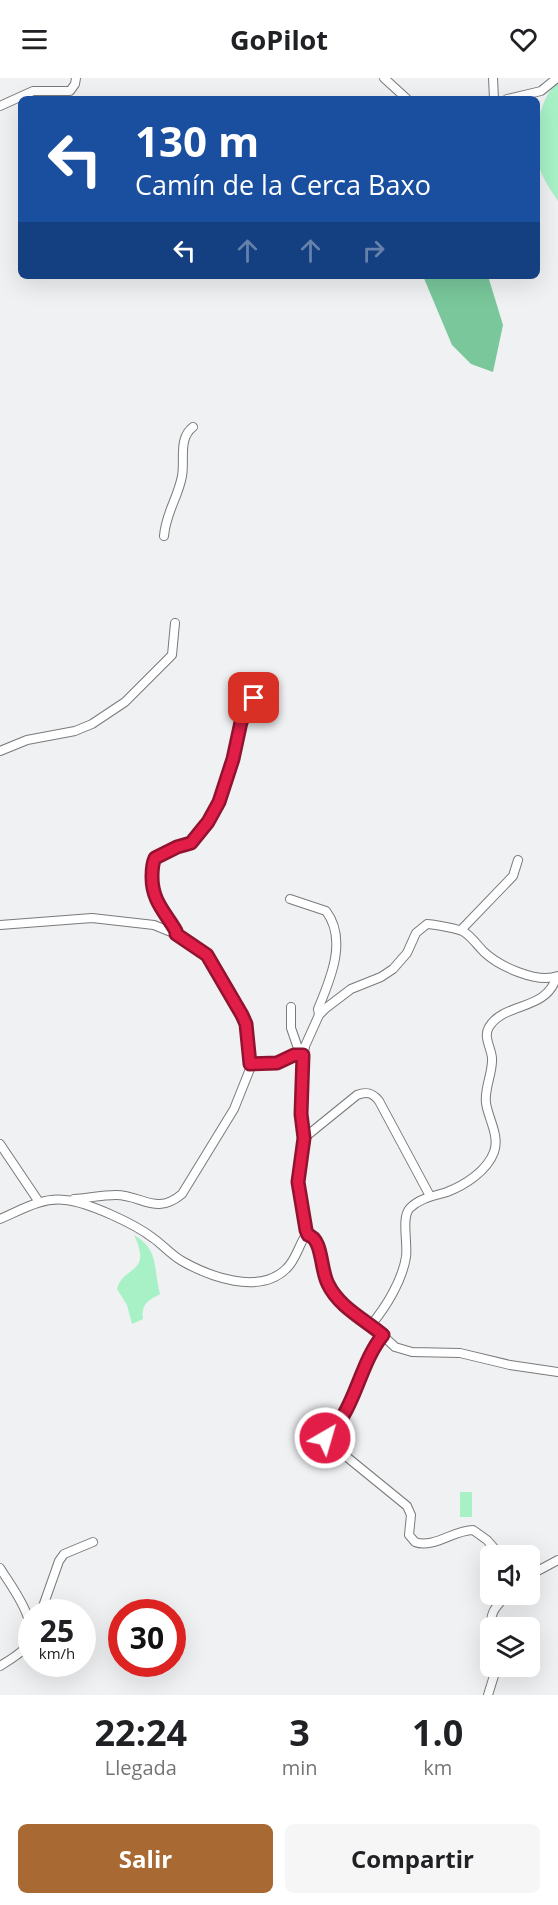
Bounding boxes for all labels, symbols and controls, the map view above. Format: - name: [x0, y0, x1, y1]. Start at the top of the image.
- text: GoPilot: [230, 21, 328, 58]
- icon: menu: [18, 23, 51, 56]
- icon: heart: [507, 23, 540, 56]
- text: 130 m: [135, 112, 259, 169]
- icon: left: [36, 120, 114, 198]
- text: Camín de la Cerca Baxo: [135, 166, 431, 203]
- icon: left: [168, 234, 201, 267]
- icon: ahead: [231, 234, 264, 267]
- icon: ahead: [294, 234, 327, 267]
- icon: right: [357, 234, 390, 267]
- pin: [228, 672, 279, 723]
- icon: arrive: [237, 681, 270, 714]
- position arrow: [293, 1406, 357, 1470]
- map controls: [480, 1545, 540, 1677]
- button: sound: [480, 1545, 540, 1605]
- speed limit sign: 30: [108, 1599, 186, 1677]
- text: 25: [40, 1610, 74, 1651]
- button: layers: [480, 1617, 540, 1677]
- text: km/h: [39, 1643, 75, 1663]
- text: 22:24: [95, 1708, 187, 1757]
- text: 3: [289, 1708, 310, 1757]
- text: 1.0: [412, 1708, 463, 1757]
- text: Llegada: [105, 1754, 177, 1781]
- text: min: [282, 1754, 317, 1781]
- text: km: [423, 1754, 452, 1781]
- button: Salir: [18, 1824, 273, 1893]
- button: Compartir: [285, 1824, 540, 1893]

